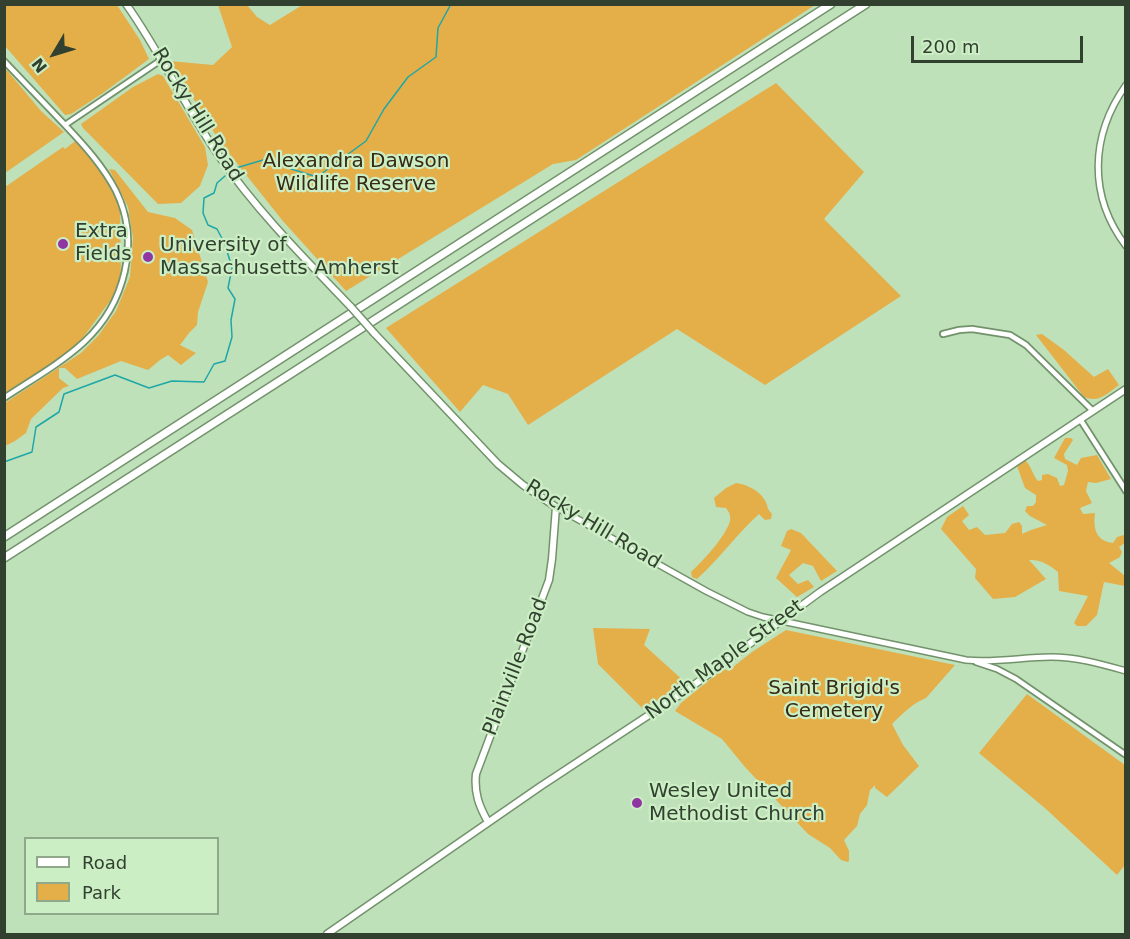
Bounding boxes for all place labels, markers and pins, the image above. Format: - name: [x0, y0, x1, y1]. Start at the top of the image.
- place label: Extra Fields: [75, 220, 132, 267]
- place label: University of Massachusetts Amherst: [160, 234, 399, 281]
- marker: Extra Fields: [56, 237, 70, 251]
- marker: University of Massachusetts Amherst: [141, 250, 155, 264]
- place label: Wesley United Methodist Church: [649, 780, 825, 827]
- marker: Wesley United Methodist Church: [630, 796, 644, 810]

